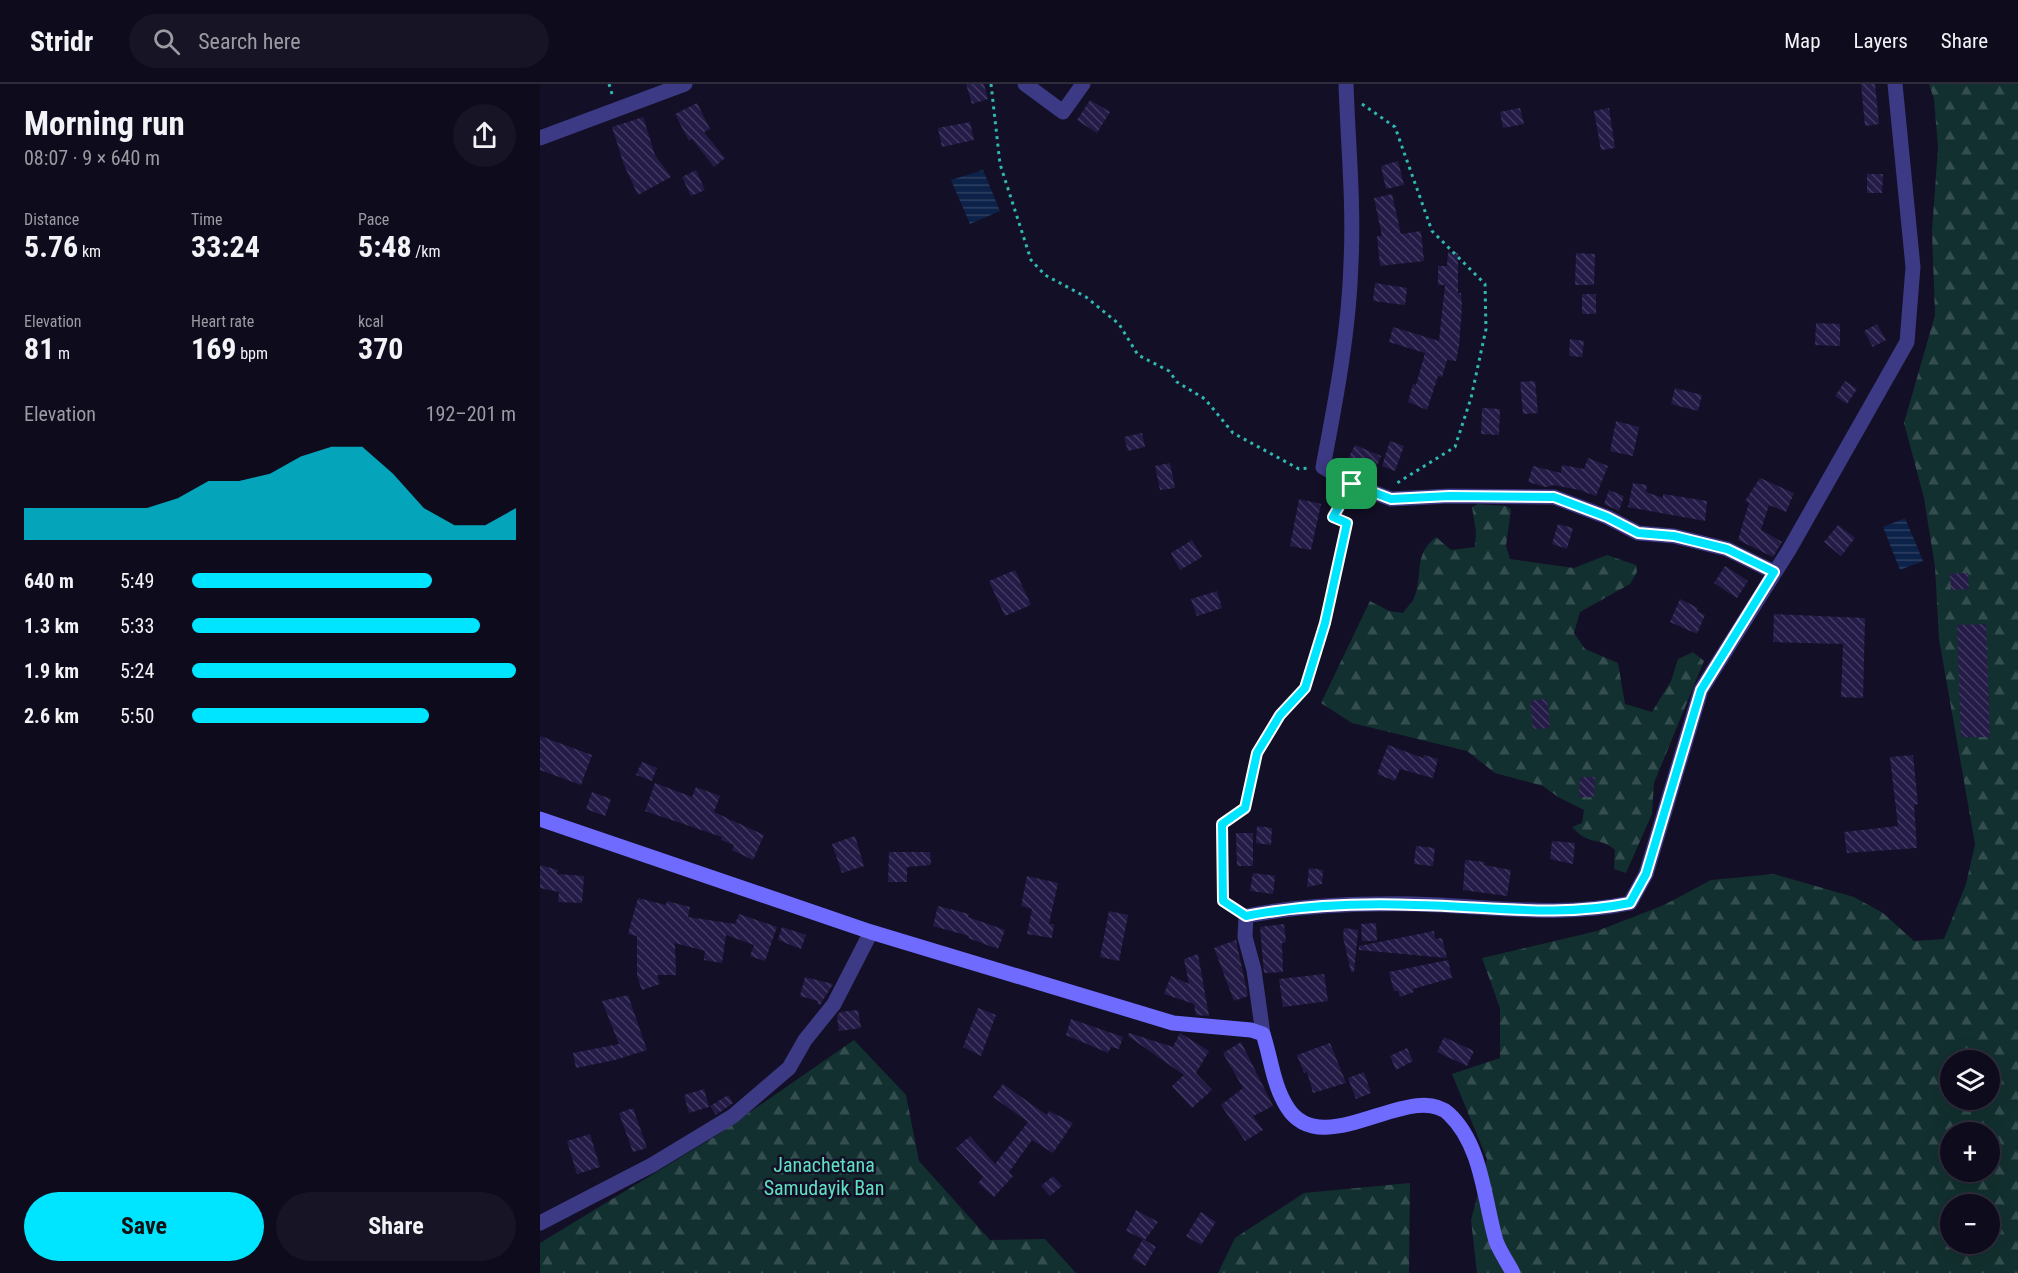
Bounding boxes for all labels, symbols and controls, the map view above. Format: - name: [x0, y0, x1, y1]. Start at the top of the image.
- search box: [129, 14, 549, 68]
- text: Stridr: [30, 25, 93, 58]
- icon: search: [150, 25, 183, 58]
- text: Search here: [198, 29, 301, 54]
- text: Map: [1784, 29, 1821, 53]
- text: Layers: [1854, 29, 1908, 53]
- text: Share: [1941, 29, 1988, 53]
- text: Morning run: [24, 104, 185, 143]
- button: share: [453, 104, 516, 167]
- text: 08:07 · 9 × 640 m: [24, 146, 160, 170]
- text: Distance: [24, 210, 79, 229]
- text: Time: [191, 210, 223, 229]
- text: Pace: [358, 210, 389, 229]
- text: 5.76: [24, 229, 78, 264]
- text: 33:24: [191, 229, 260, 264]
- text: 5:48: [358, 229, 412, 264]
- text: km: [78, 242, 101, 261]
- text: /km: [412, 242, 441, 261]
- text: Elevation: [24, 312, 82, 331]
- text: Heart rate: [191, 312, 254, 331]
- text: kcal: [358, 312, 384, 331]
- text: 81: [24, 331, 54, 366]
- text: 169: [191, 331, 236, 366]
- text: 370: [358, 331, 403, 366]
- text: m: [54, 344, 70, 363]
- text: bpm: [236, 344, 268, 363]
- text: Elevation: [24, 402, 96, 426]
- text: 192–201 m: [426, 402, 516, 426]
- pin: [1326, 458, 1377, 509]
- icon: arrive: [1335, 467, 1368, 500]
- text: 640 m: [24, 569, 74, 593]
- text: 5:49: [120, 569, 154, 593]
- text: 1.3 km: [24, 614, 79, 638]
- text: 5:33: [120, 614, 154, 638]
- text: 1.9 km: [24, 659, 79, 683]
- text: 5:24: [120, 659, 154, 683]
- text: 2.6 km: [24, 704, 79, 728]
- text: 5:50: [120, 704, 154, 728]
- map controls: [1940, 1050, 2000, 1254]
- button: layers: [1940, 1050, 2000, 1110]
- button: +: [1940, 1122, 2000, 1182]
- park label: Janachetana Samudayik Ban: [764, 1153, 884, 1200]
- button: Save: [24, 1192, 264, 1261]
- button: Share: [276, 1192, 516, 1261]
- button: −: [1940, 1194, 2000, 1254]

